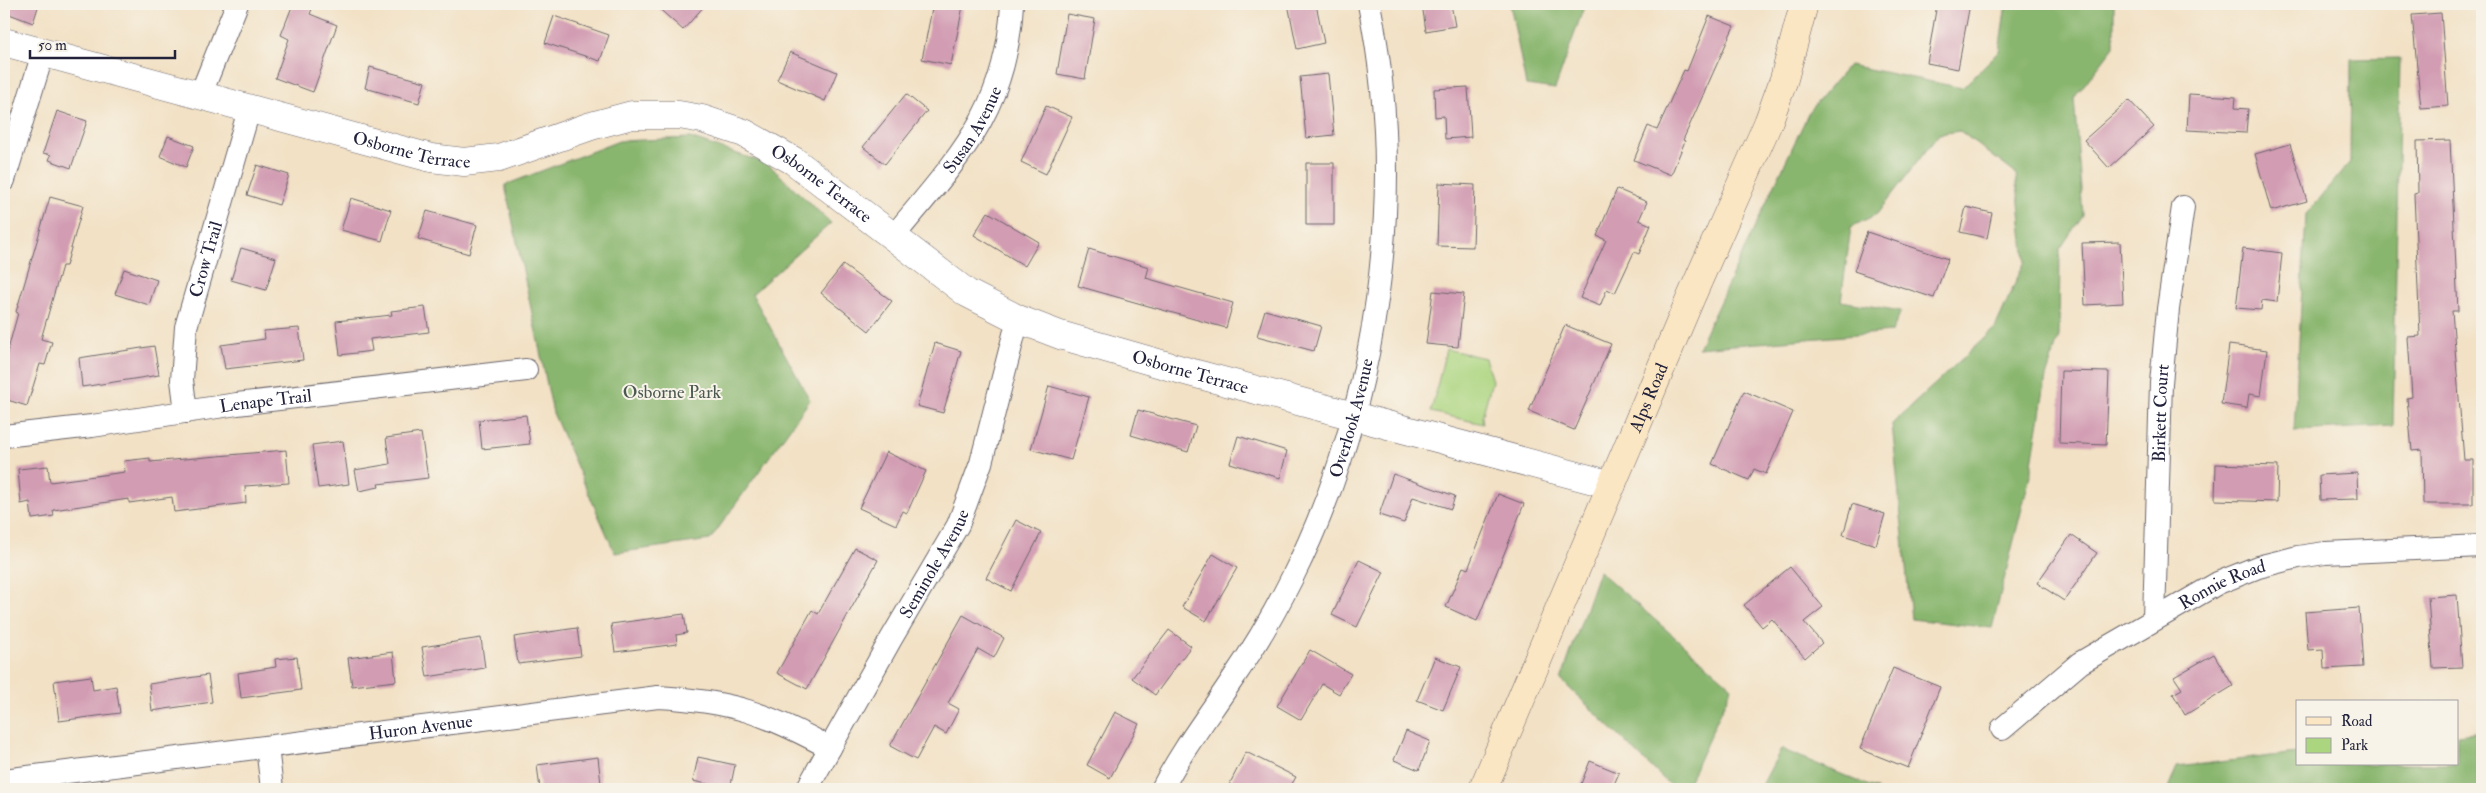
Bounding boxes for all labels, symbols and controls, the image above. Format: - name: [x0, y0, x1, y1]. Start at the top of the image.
- scale bar: [30, 28, 175, 60]
- text: 50 m: [38, 36, 67, 55]
- street label: Susan Avenue: [938, 83, 1008, 178]
- street label: Osborne Terrace: [350, 126, 472, 174]
- street label: Osborne Terrace: [767, 139, 877, 229]
- street label: Crow Trail: [184, 218, 228, 300]
- street label: Osborne Terrace: [1129, 345, 1251, 400]
- street label: Overlook Avenue: [1324, 356, 1379, 481]
- street label: Alps Road: [1624, 360, 1674, 437]
- street label: Birkett Court: [2148, 363, 2175, 463]
- park label: Osborne Park: [623, 381, 722, 404]
- street label: Lenape Trail: [218, 384, 313, 418]
- street label: Seminole Avenue: [895, 506, 975, 623]
- street label: Ronnie Road: [2175, 555, 2268, 615]
- legend: [2296, 700, 2458, 766]
- street label: Huron Avenue: [367, 710, 474, 746]
- text: Road: [2341, 712, 2373, 731]
- text: Park: [2341, 736, 2368, 755]

